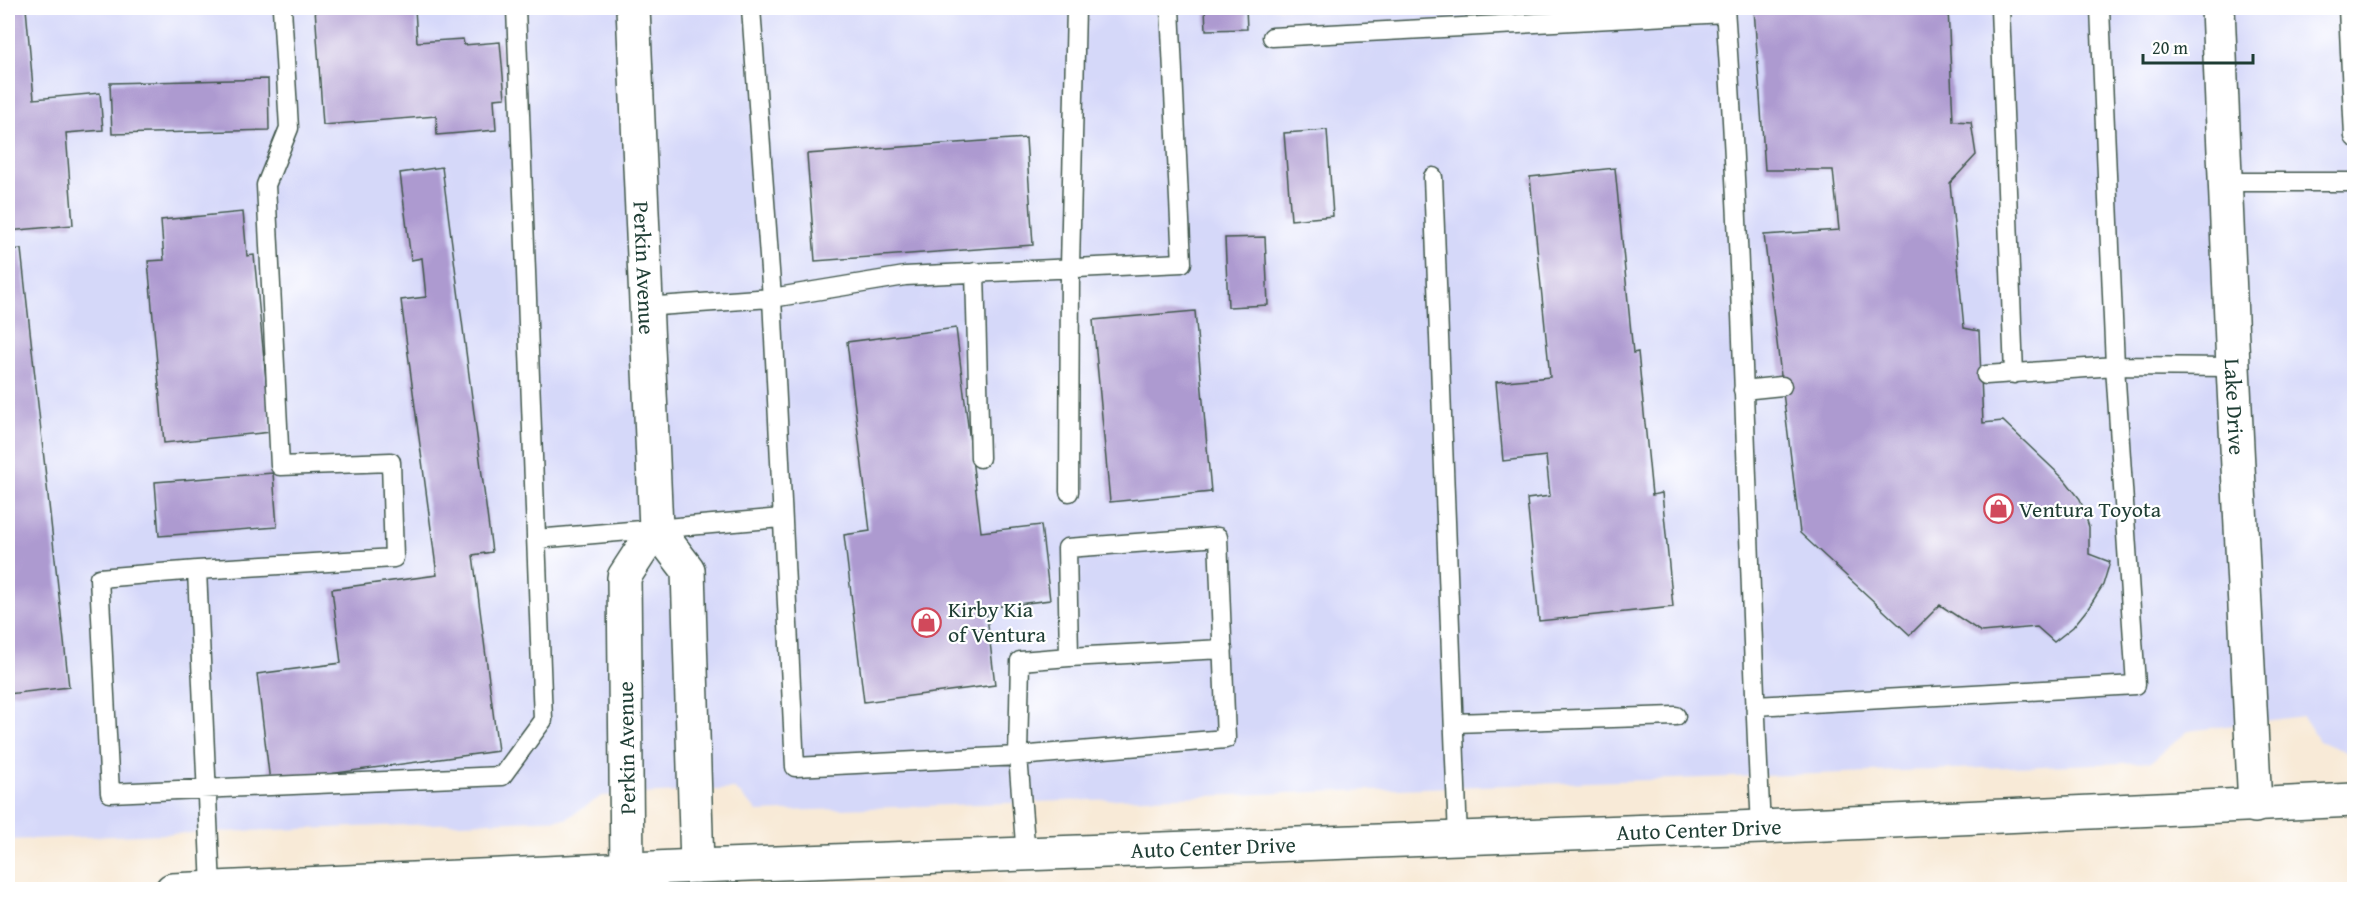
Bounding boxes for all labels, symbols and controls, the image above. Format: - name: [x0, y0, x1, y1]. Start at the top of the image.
- scale bar: [2143, 27, 2252, 65]
- text: 20 m: [2152, 34, 2188, 61]
- street label: Perkin Avenue: [626, 200, 663, 335]
- street label: Lake Drive: [2217, 358, 2253, 456]
- shop icon: Ventura Toyota: [1982, 493, 2014, 525]
- place label: Ventura Toyota: [2019, 493, 2162, 525]
- place label: Kirby Kia of Ventura: [948, 593, 1046, 650]
- shop icon: Kirby Kia of Ventura: [911, 606, 943, 638]
- street label: Perkin Avenue: [609, 681, 643, 815]
- street label: Auto Center Drive: [1616, 810, 1782, 848]
- street label: Auto Center Drive: [1130, 828, 1296, 866]

